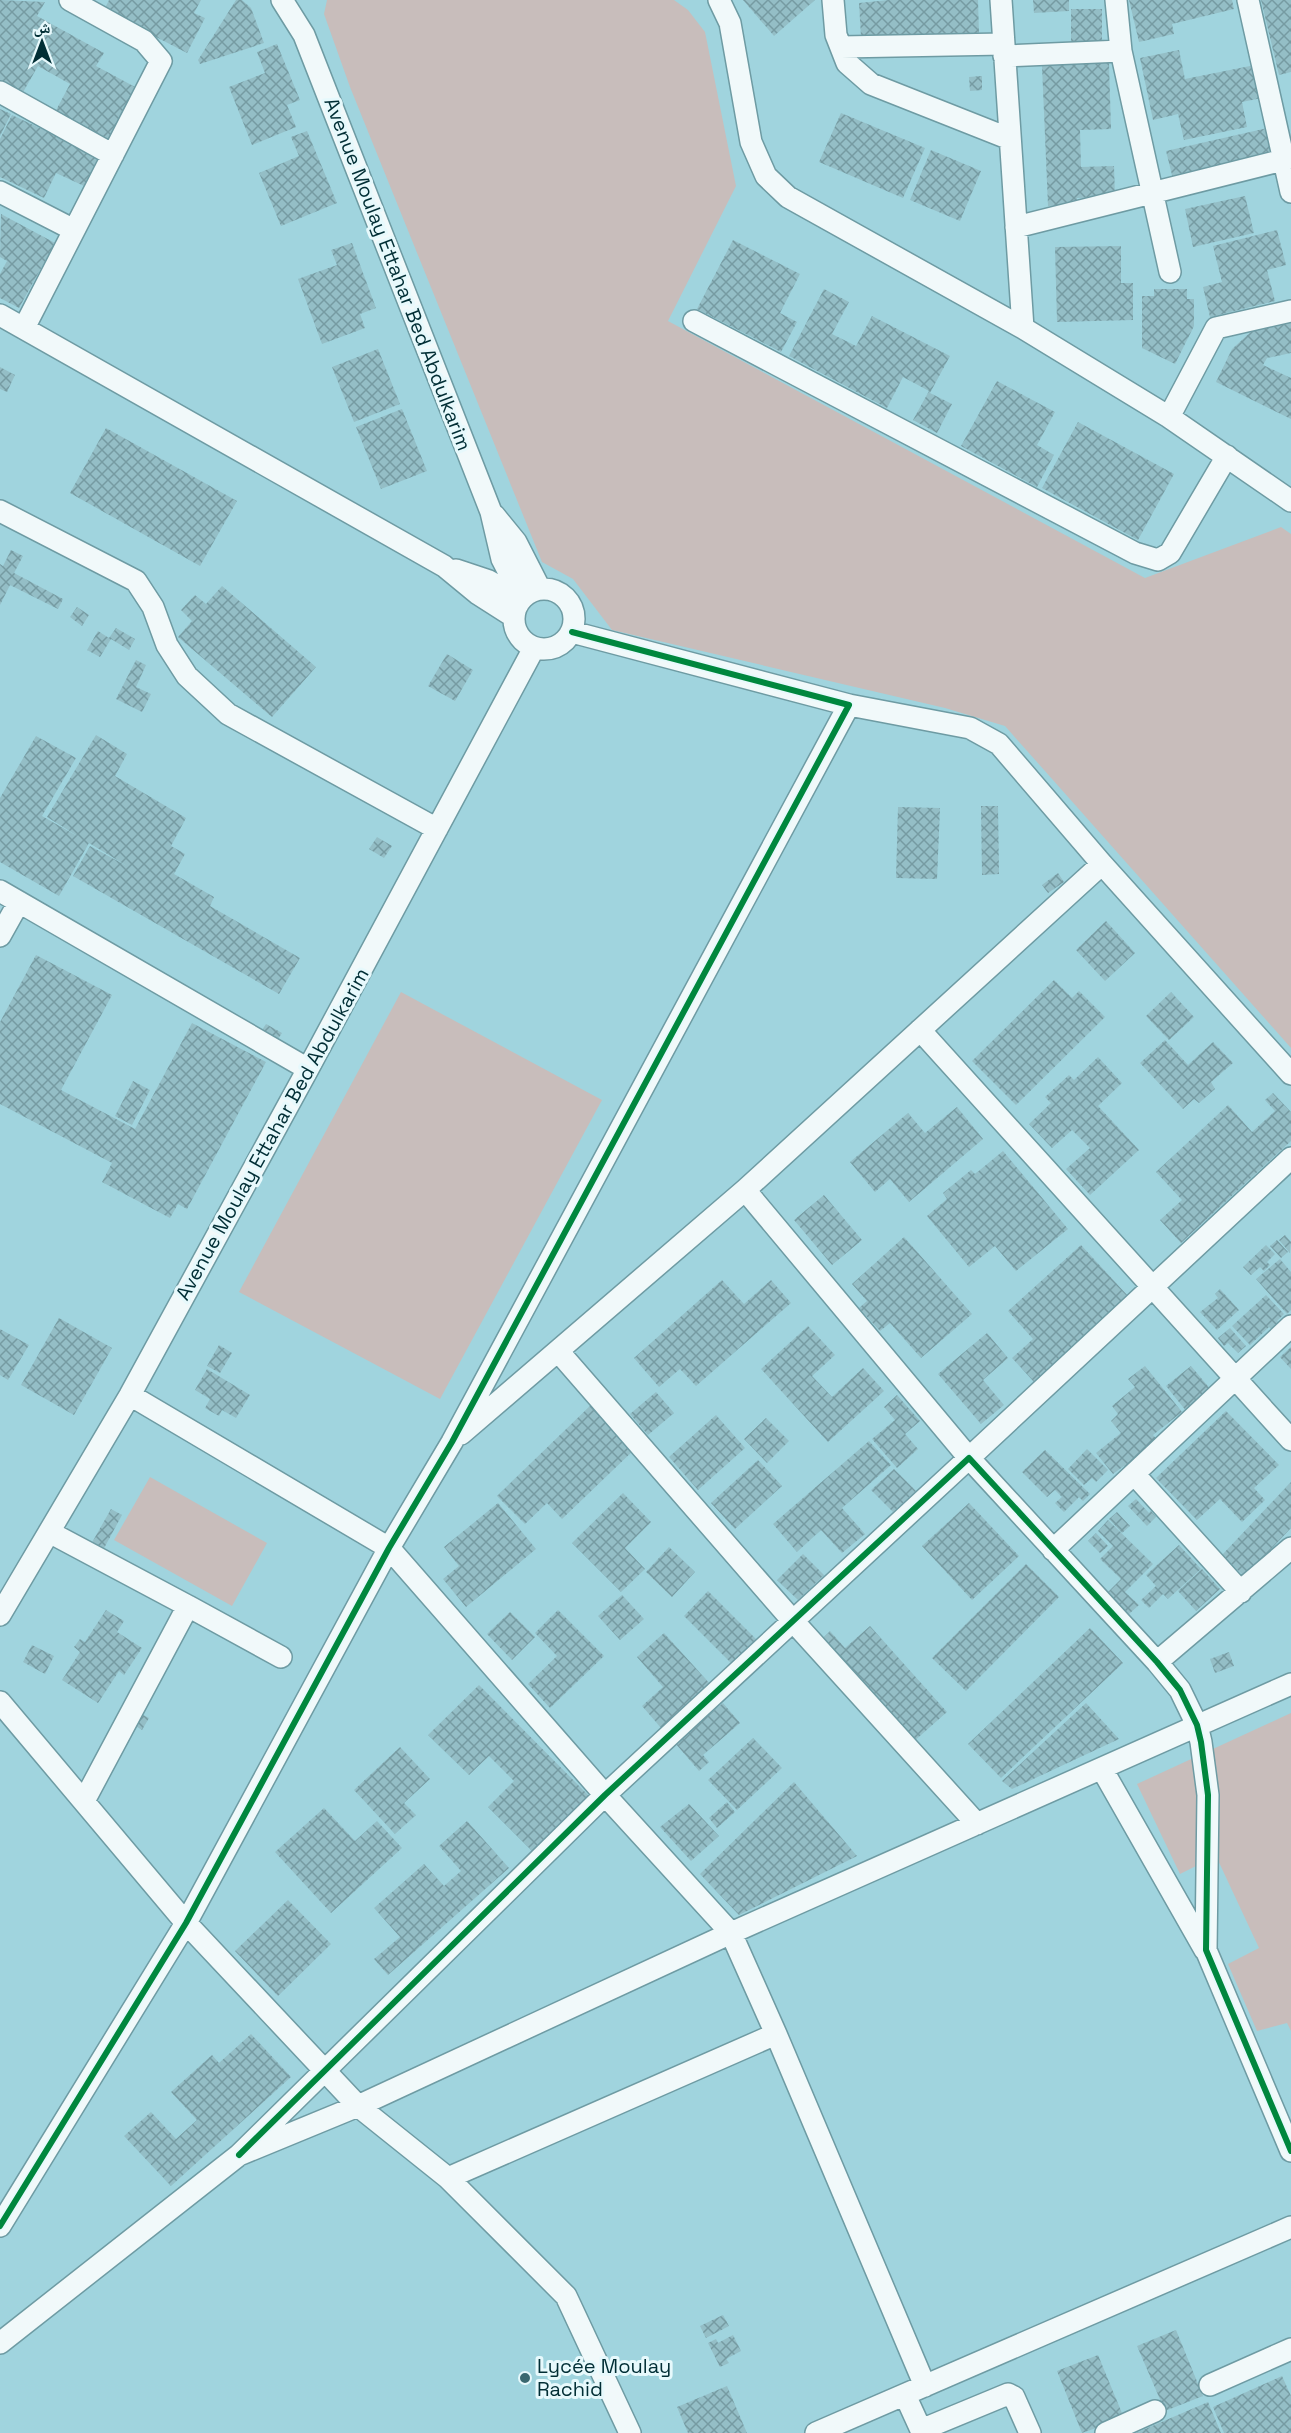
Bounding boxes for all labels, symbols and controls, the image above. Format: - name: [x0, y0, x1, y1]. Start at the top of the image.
- north arrow: [12, 12, 72, 72]
- text: ش: [34, 17, 51, 38]
- street label: Avenue Moulay Ettahar Bed Abdulkarim: [318, 94, 478, 454]
- street label: Avenue Moulay Ettahar Bed Abdulkarim: [169, 963, 375, 1305]
- place label: Lycée Moulay Rachid: [537, 2353, 671, 2402]
- marker: Lycée Moulay Rachid: [518, 2371, 532, 2385]

